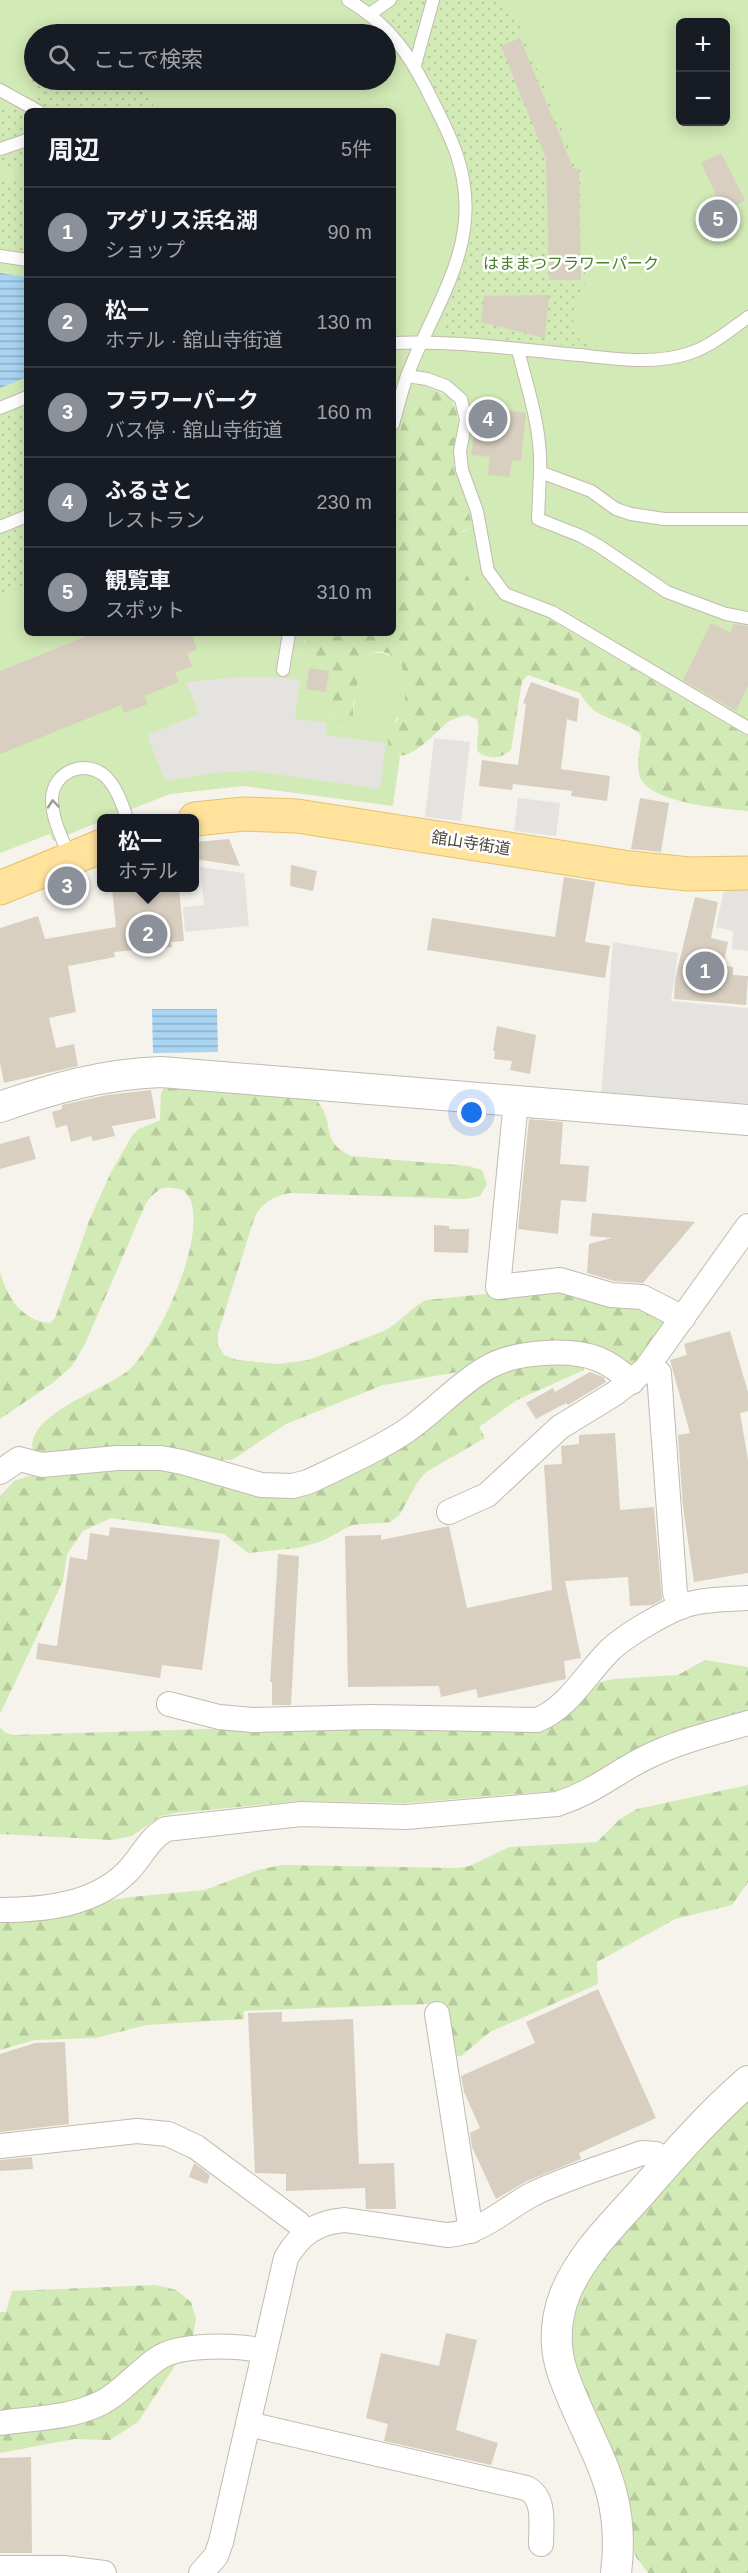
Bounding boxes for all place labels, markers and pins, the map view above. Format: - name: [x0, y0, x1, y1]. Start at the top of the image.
- pin: 5: [698, 196, 738, 242]
- pin: 4: [468, 396, 508, 442]
- pin: 3: [48, 864, 86, 908]
- pin: 2: [128, 912, 168, 956]
- pin: 1: [686, 948, 724, 994]

